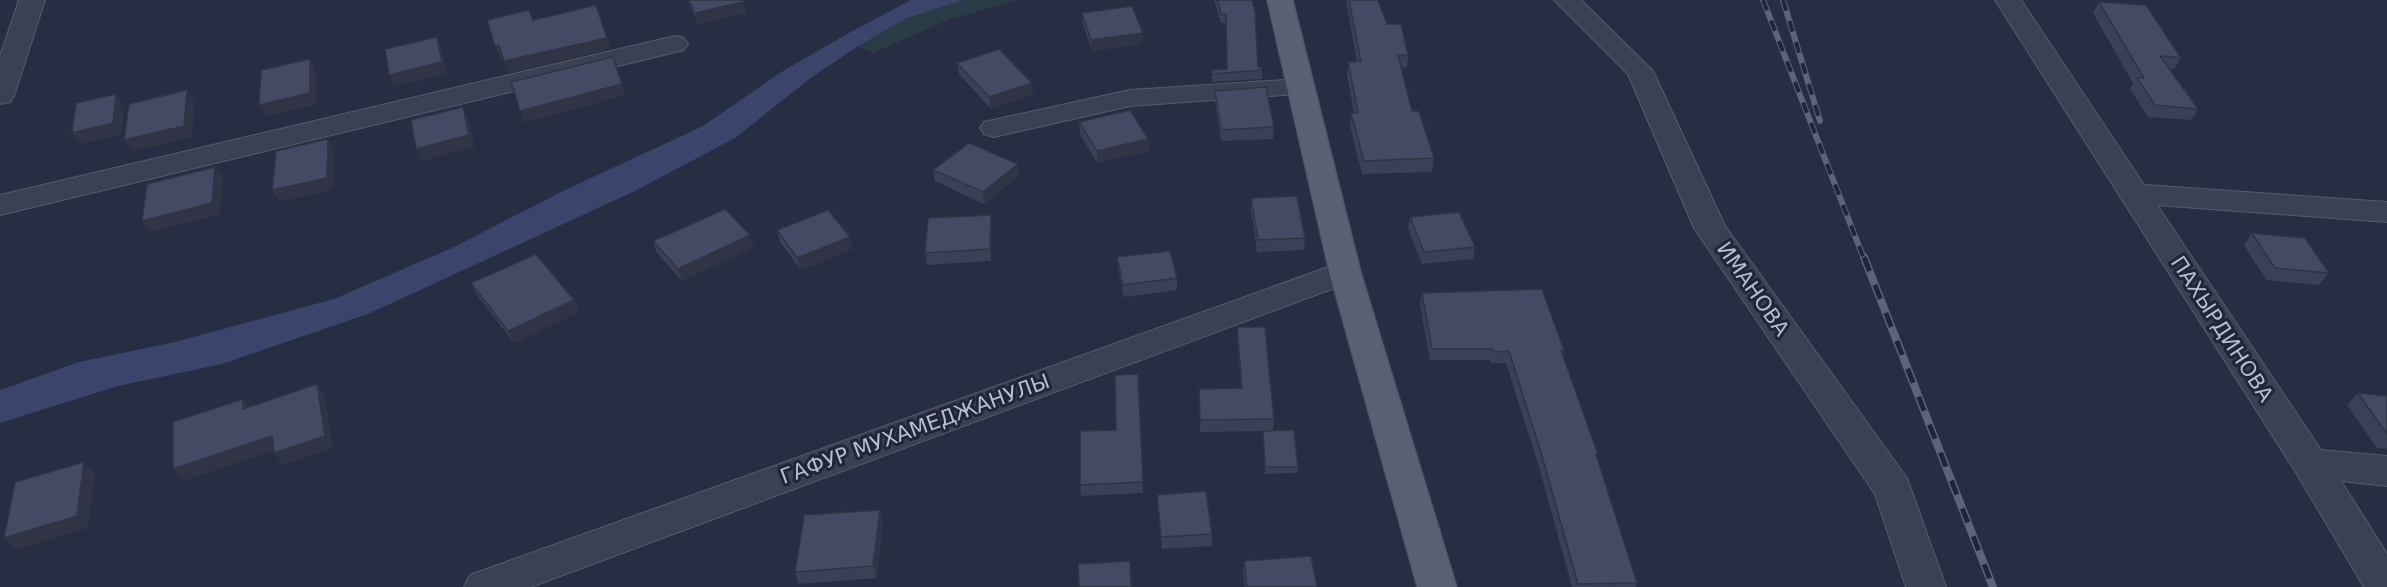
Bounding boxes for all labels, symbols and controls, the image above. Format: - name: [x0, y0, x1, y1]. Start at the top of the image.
- street label: ИМАНОВА: [1712, 237, 1795, 341]
- street label: ПАХЫРДИНОВА: [2166, 252, 2278, 407]
- street label: ГАФУР МУХАМЕДЖАНУЛЫ: [777, 369, 1053, 489]

